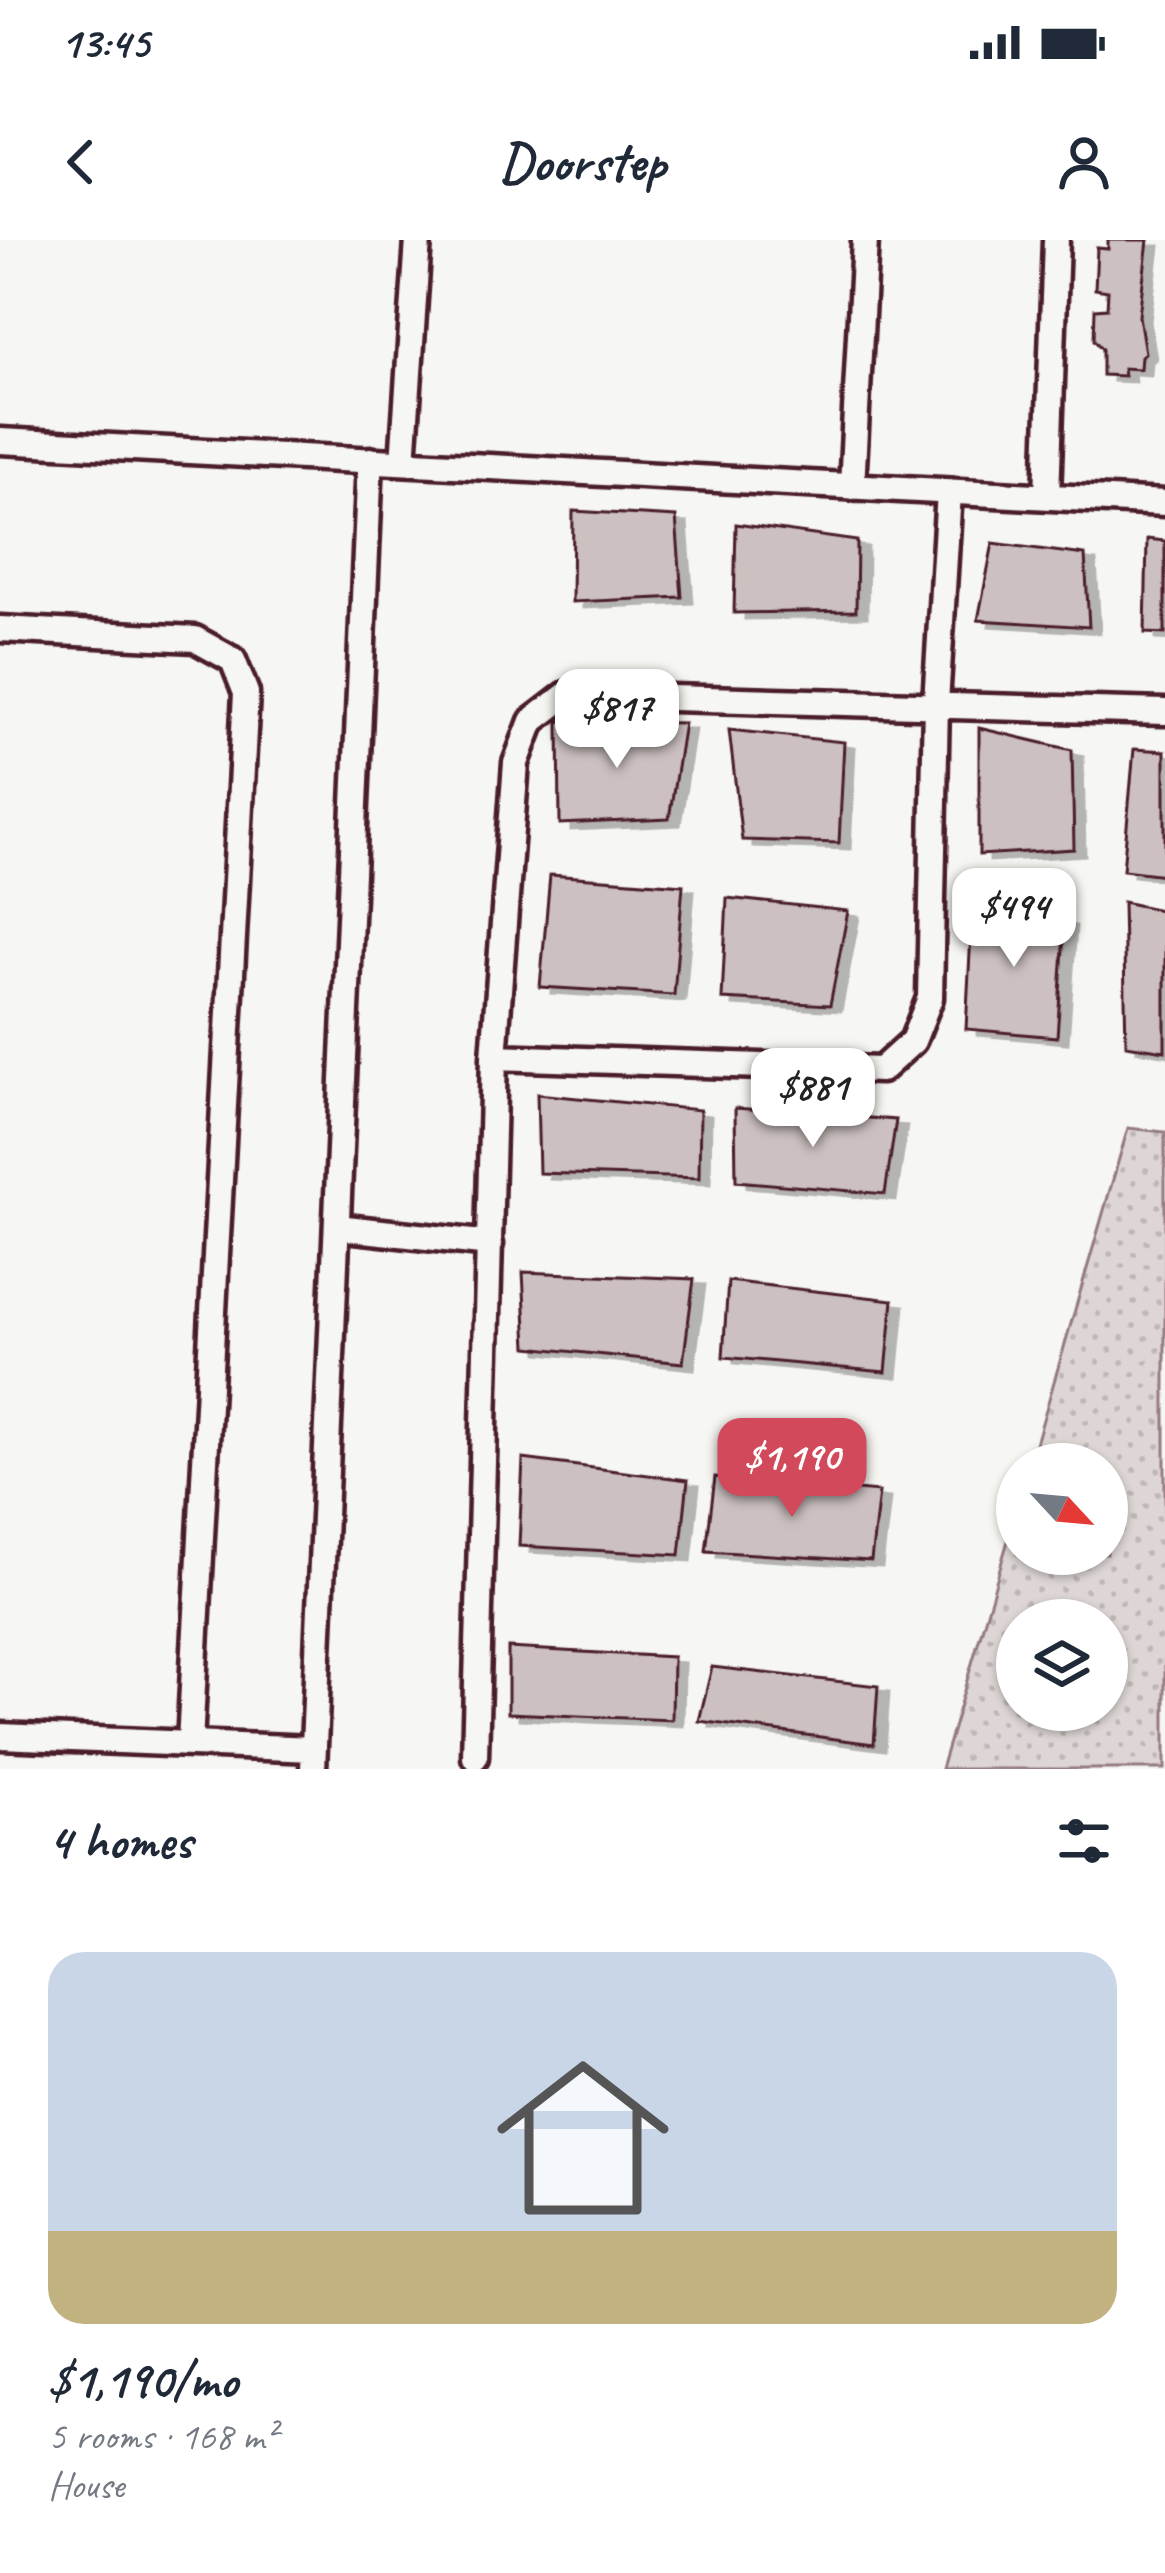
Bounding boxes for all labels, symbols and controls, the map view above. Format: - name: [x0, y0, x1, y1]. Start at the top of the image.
- text: 13:45: [60, 14, 149, 71]
- text: Doorstep: [500, 128, 666, 196]
- icon: back: [48, 129, 114, 195]
- icon: person: [1051, 129, 1117, 195]
- pin: $817: [546, 669, 688, 771]
- text: $817: [582, 683, 652, 732]
- pin: $494: [943, 868, 1085, 970]
- text: $494: [979, 882, 1049, 931]
- pin: $881: [742, 1048, 884, 1150]
- text: $881: [778, 1062, 848, 1111]
- pin: $1,190: [694, 1418, 890, 1520]
- text: $1,190: [744, 1432, 840, 1481]
- north arrow: [996, 1443, 1128, 1575]
- map controls: [996, 1443, 1128, 1731]
- button: layers: [996, 1599, 1128, 1731]
- icon: filters: [1051, 1808, 1117, 1874]
- text: 4 homes: [48, 1809, 192, 1873]
- icon: home: [475, 2030, 691, 2246]
- text: $1,190/mo: [48, 2348, 238, 2412]
- text: 5 rooms · 168 m²: [48, 2412, 276, 2461]
- text: House: [48, 2461, 124, 2510]

